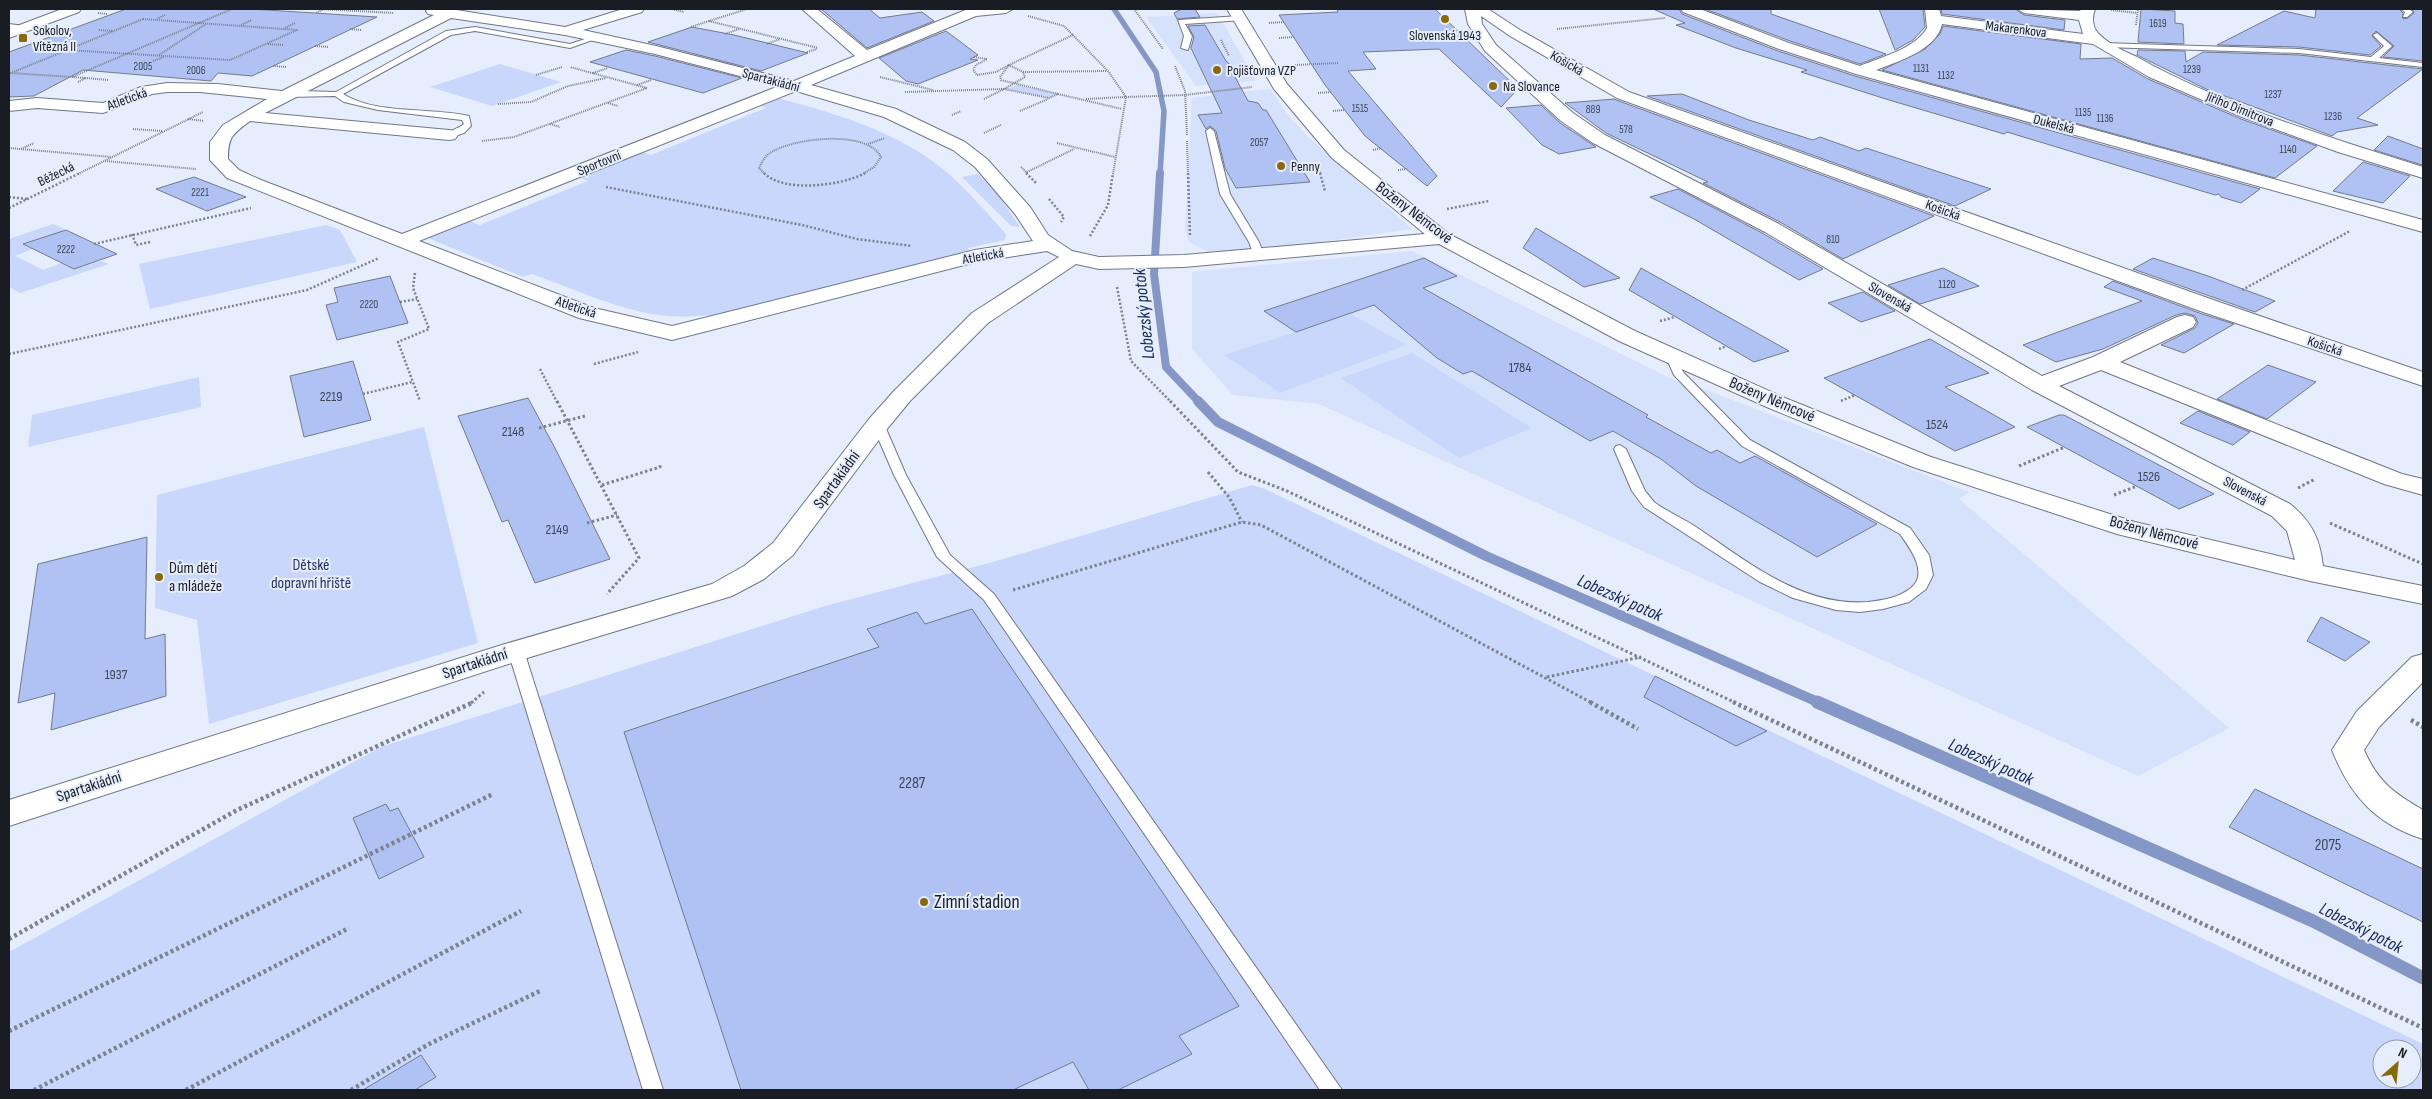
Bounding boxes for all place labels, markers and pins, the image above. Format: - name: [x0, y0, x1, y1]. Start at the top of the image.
- marker: Slovenská 1943: [1439, 13, 1451, 25]
- place label: Sokolov, Vítězná II: [33, 22, 76, 55]
- place label: Slovenská 1943: [1409, 27, 1481, 44]
- marker: Sokolov, Vítězná II: [17, 32, 29, 44]
- place label: Pojišťovna VZP: [1227, 62, 1296, 79]
- marker: Pojišťovna VZP: [1211, 64, 1223, 76]
- place label: Na Slovance: [1503, 78, 1560, 95]
- marker: Na Slovance: [1487, 80, 1499, 92]
- place label: Penny: [1291, 158, 1320, 175]
- marker: Penny: [1275, 160, 1287, 172]
- place label: Dům dětí a mládeže: [169, 559, 222, 596]
- marker: Dům dětí a mládeže: [153, 571, 165, 583]
- place label: Zimní stadion: [934, 891, 1020, 914]
- marker: Zimní stadion: [918, 896, 930, 908]

